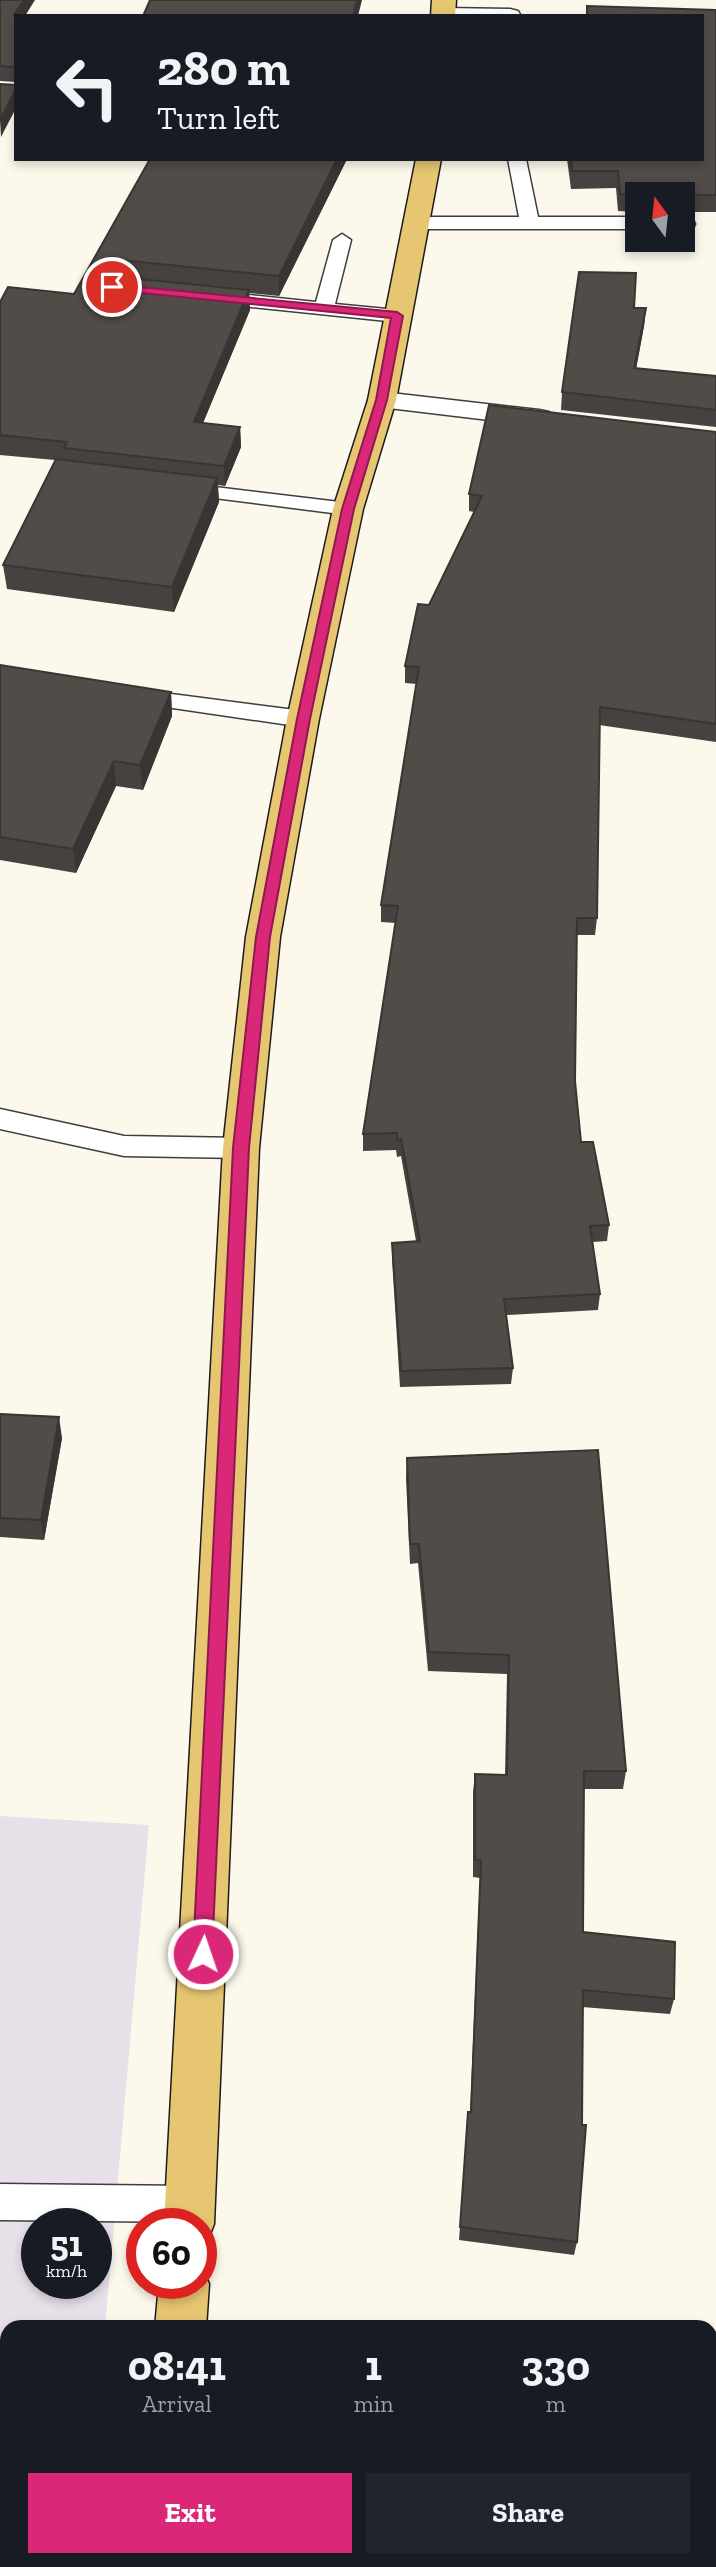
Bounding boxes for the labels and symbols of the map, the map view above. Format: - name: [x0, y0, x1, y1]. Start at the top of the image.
- north arrow: [625, 182, 695, 252]
- pin: [82, 257, 142, 317]
- position arrow: [166, 1917, 240, 1991]
- speed limit sign: 60: [126, 2208, 217, 2299]

